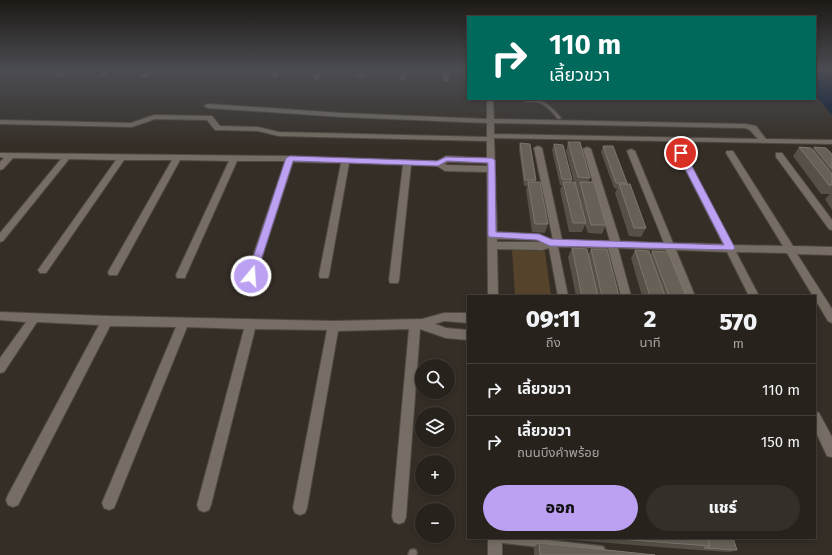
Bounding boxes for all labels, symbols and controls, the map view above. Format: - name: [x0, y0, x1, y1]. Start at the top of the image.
- text: 110 m: [549, 28, 621, 61]
- icon: right: [483, 32, 535, 84]
- text: เลี้ยวขวา: [549, 64, 610, 86]
- pin: [664, 136, 698, 170]
- icon: arrive: [670, 142, 692, 164]
- position arrow: [230, 255, 272, 297]
- text: 09:11: [526, 305, 581, 333]
- text: 2: [644, 305, 656, 333]
- text: 570: [719, 308, 757, 336]
- text: ถึง: [546, 335, 561, 350]
- text: นาที: [639, 335, 661, 350]
- text: m: [733, 336, 744, 351]
- map controls: [415, 359, 455, 543]
- button: search: [415, 359, 455, 399]
- icon: right: [483, 379, 505, 401]
- text: เลี้ยวขวา: [517, 380, 571, 398]
- text: 110 m: [762, 381, 800, 399]
- button: layers: [415, 407, 455, 447]
- text: เลี้ยวขวา: [517, 422, 571, 440]
- icon: right: [483, 431, 505, 453]
- text: 150 m: [761, 433, 800, 451]
- text: ถนนบึงคำพร้อย: [517, 445, 599, 460]
- button: +: [415, 455, 455, 495]
- button: ออก: [483, 485, 638, 531]
- button: แชร์: [646, 485, 800, 531]
- button: −: [415, 503, 455, 543]

